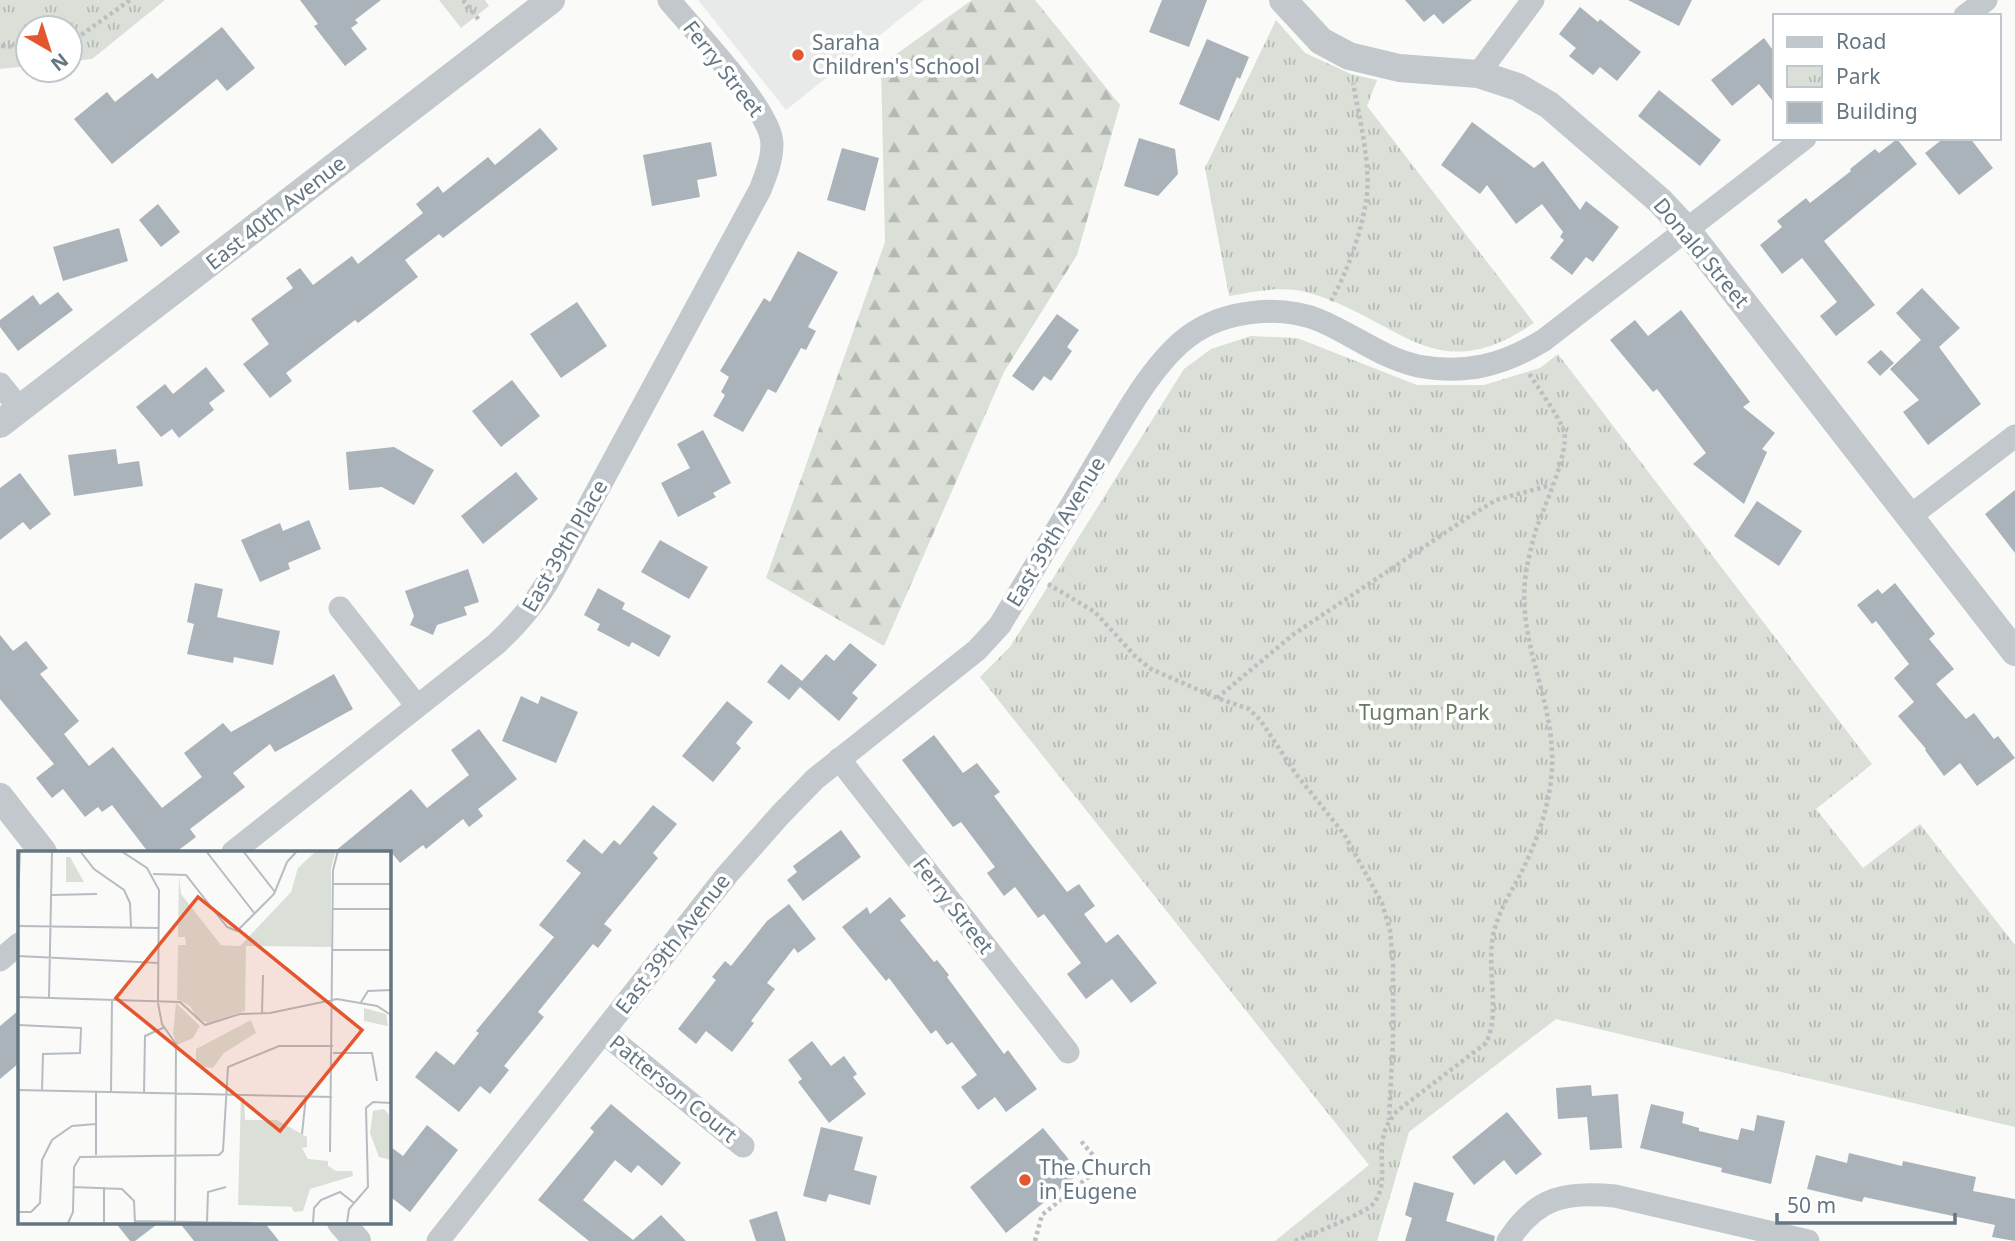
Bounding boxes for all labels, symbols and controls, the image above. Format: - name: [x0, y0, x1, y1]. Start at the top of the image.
- north arrow: [14, 14, 84, 84]
- street label: Ferry Street: [677, 14, 770, 123]
- legend: [1773, 14, 2001, 140]
- text: Road: [1836, 27, 1886, 55]
- place label: Saraha Children's School: [812, 28, 980, 80]
- text: N: [46, 47, 74, 77]
- marker: Saraha Children's School: [790, 47, 806, 63]
- text: Park: [1836, 62, 1881, 90]
- text: Building: [1836, 97, 1918, 125]
- street label: East 40th Avenue: [200, 149, 351, 276]
- street label: Donald Street: [1648, 192, 1756, 313]
- street label: East 39th Avenue: [999, 451, 1111, 612]
- street label: East 39th Place: [515, 474, 613, 617]
- park label: Tugman Park: [1359, 698, 1490, 726]
- inset map: [18, 851, 390, 1224]
- street label: Ferry Street: [907, 851, 1000, 960]
- street label: East 39th Avenue: [609, 868, 736, 1019]
- street label: Patterson Court: [604, 1028, 744, 1149]
- place label: The Church in Eugene: [1039, 1153, 1152, 1205]
- marker: The Church in Eugene: [1017, 1172, 1033, 1188]
- scale bar: [1777, 1182, 1955, 1226]
- text: 50 m: [1787, 1191, 1836, 1219]

